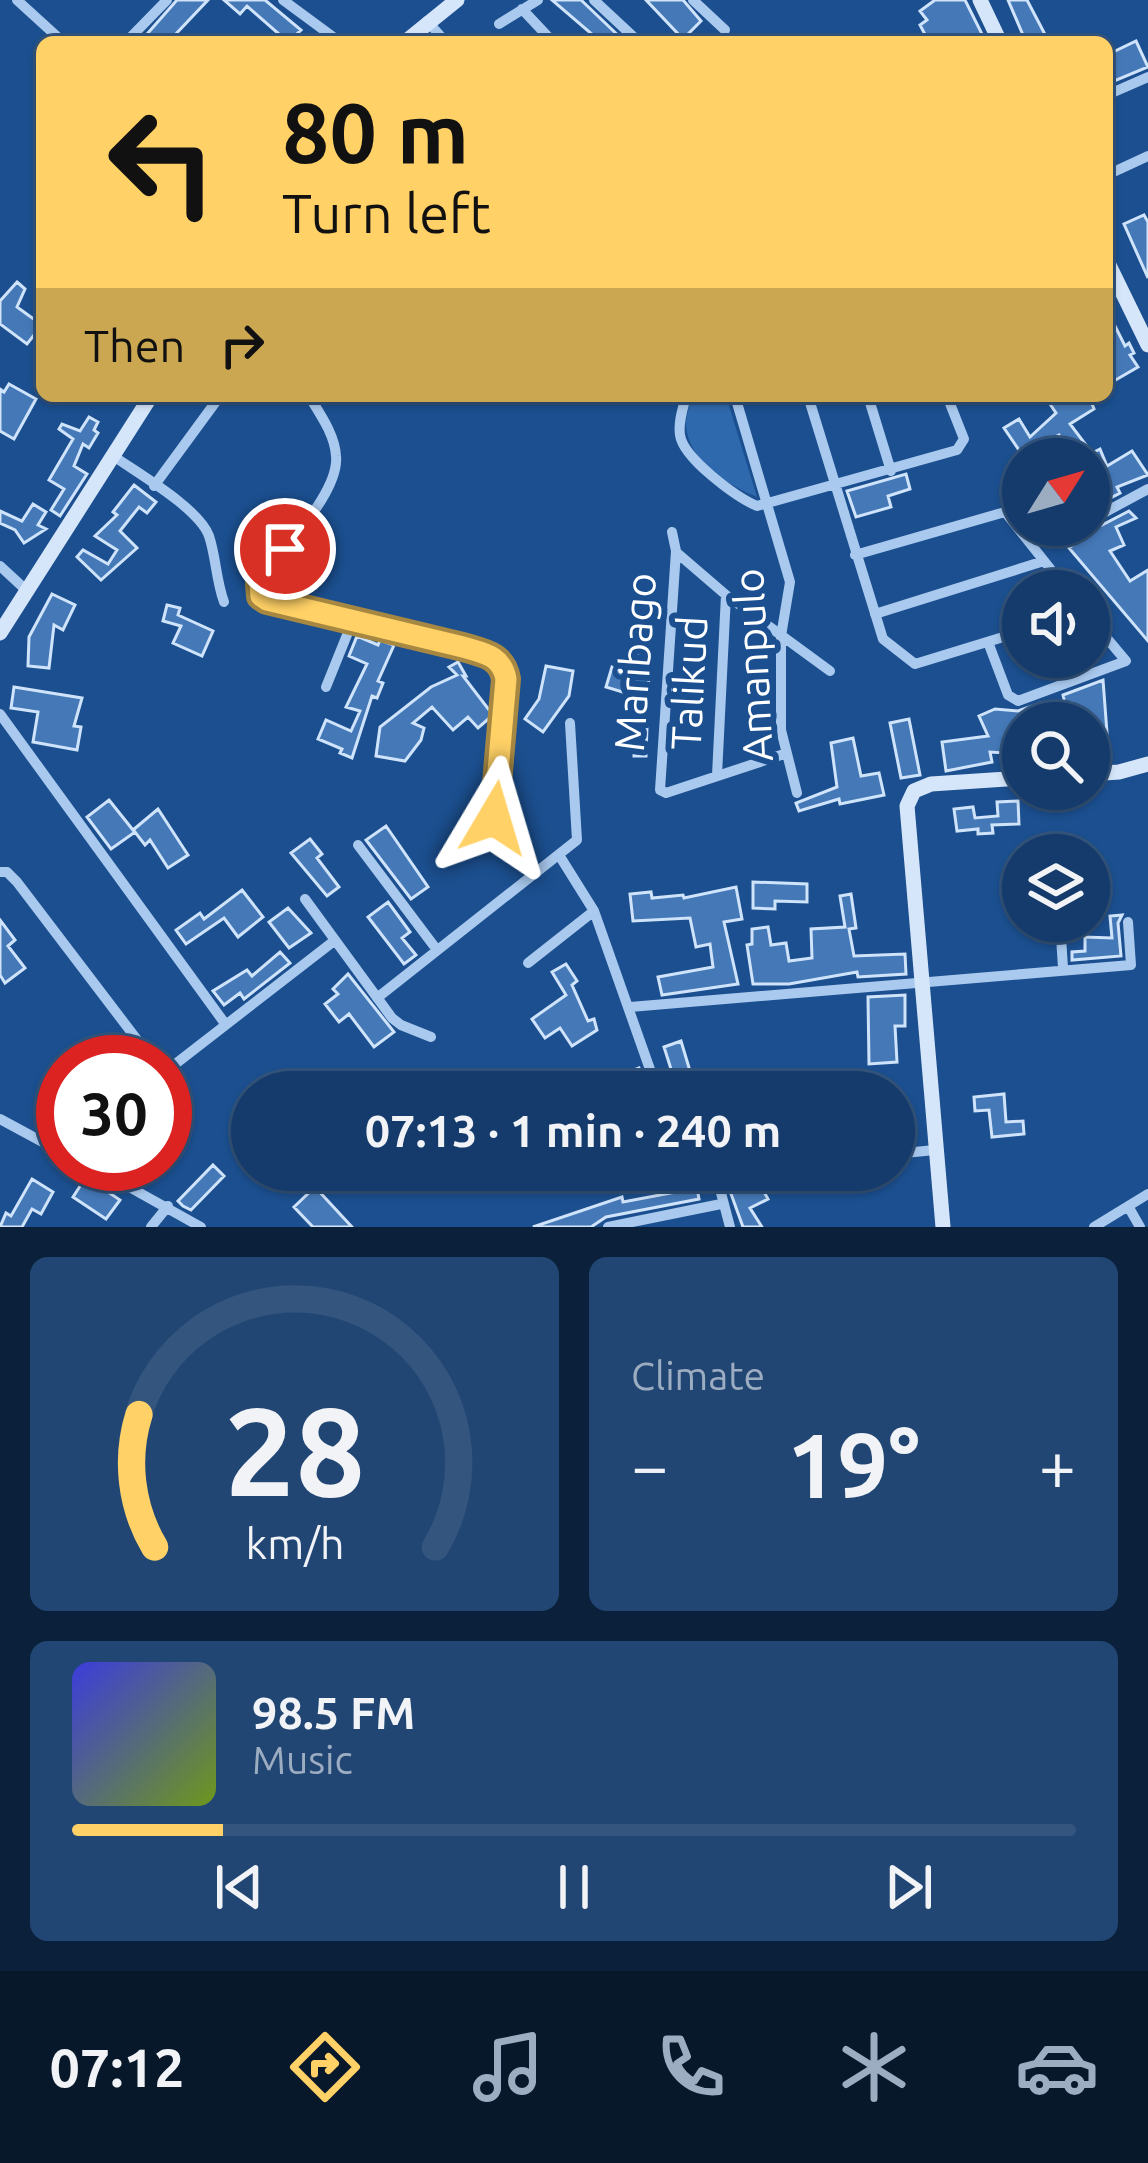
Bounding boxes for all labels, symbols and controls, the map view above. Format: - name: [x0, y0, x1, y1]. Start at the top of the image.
- icon: left: [84, 84, 240, 240]
- text: 80 m: [282, 85, 469, 179]
- text: Turn left: [282, 183, 491, 243]
- icon: right: [209, 312, 275, 378]
- text: Then: [84, 320, 185, 371]
- north arrow: [1002, 438, 1110, 546]
- map controls: [1002, 438, 1110, 942]
- pin: [234, 498, 336, 600]
- icon: arrive: [252, 516, 318, 582]
- street label: Amanpulo: [724, 567, 781, 763]
- button: sound: [1002, 570, 1110, 678]
- street label: Maribago: [605, 571, 664, 753]
- street label: Talikud: [662, 615, 715, 751]
- button: search: [1002, 702, 1110, 810]
- position arrow: [431, 755, 557, 881]
- button: layers: [1002, 834, 1110, 942]
- speed limit sign: 30: [36, 1035, 192, 1191]
- text: 07:13 · 1 min · 240 m: [365, 1105, 781, 1156]
- text: Climate: [631, 1354, 765, 1397]
- text: 28: [224, 1380, 365, 1520]
- text: 19°: [787, 1414, 920, 1515]
- text: −: [631, 1428, 668, 1502]
- text: +: [1039, 1428, 1076, 1502]
- text: km/h: [245, 1519, 344, 1567]
- text: 98.5 FM: [252, 1687, 415, 1738]
- text: Music: [252, 1738, 353, 1781]
- icon: previous: [206, 1854, 272, 1920]
- icon: pause: [541, 1854, 607, 1920]
- icon: next: [876, 1854, 942, 1920]
- icon: directions: [283, 2025, 367, 2109]
- icon: music: [466, 2025, 550, 2109]
- icon: phone: [649, 2025, 733, 2109]
- icon: climate: [832, 2025, 916, 2109]
- icon: car: [1015, 2025, 1099, 2109]
- text: 07:12: [49, 2037, 185, 2097]

